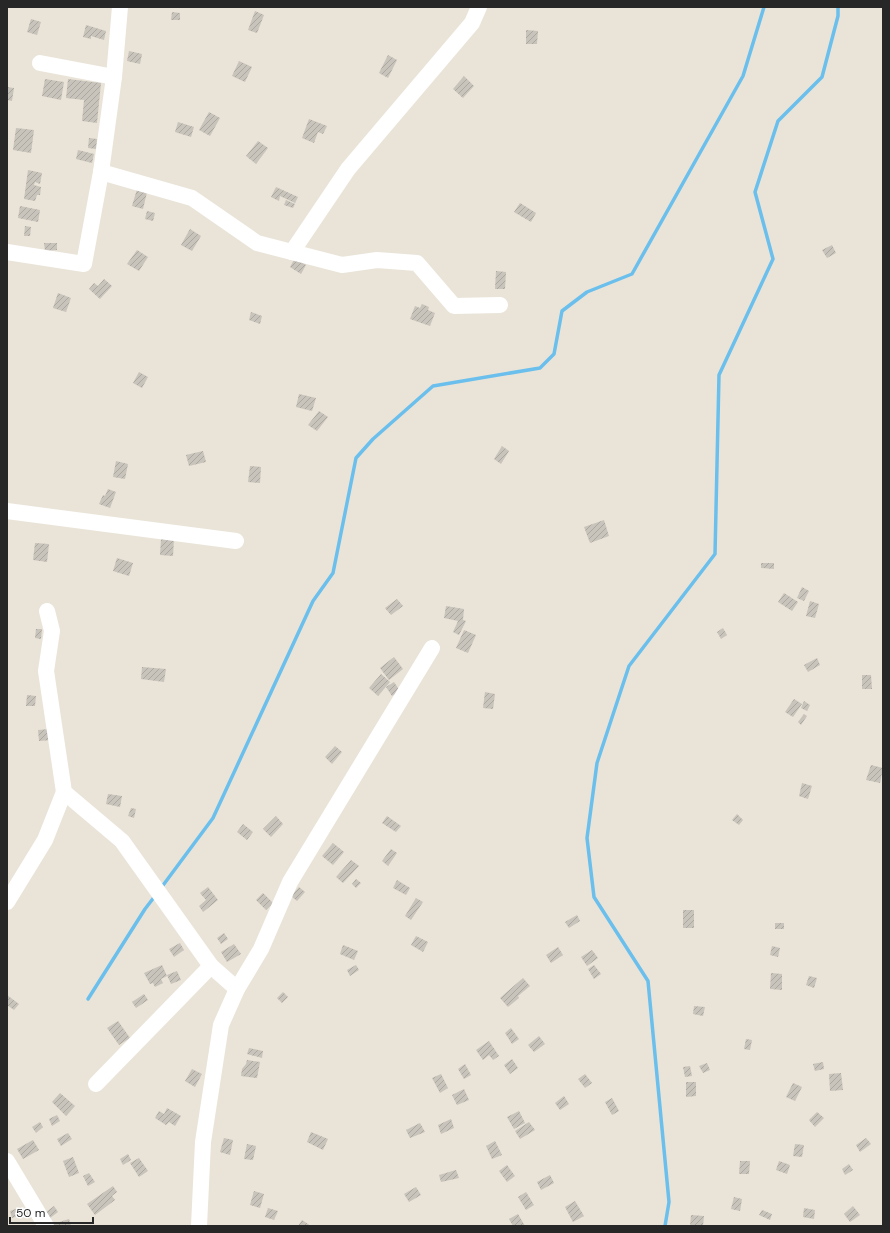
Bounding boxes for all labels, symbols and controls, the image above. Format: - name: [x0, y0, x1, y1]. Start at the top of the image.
- scale bar: [10, 1199, 93, 1225]
- text: 50 m: [16, 1205, 45, 1221]

